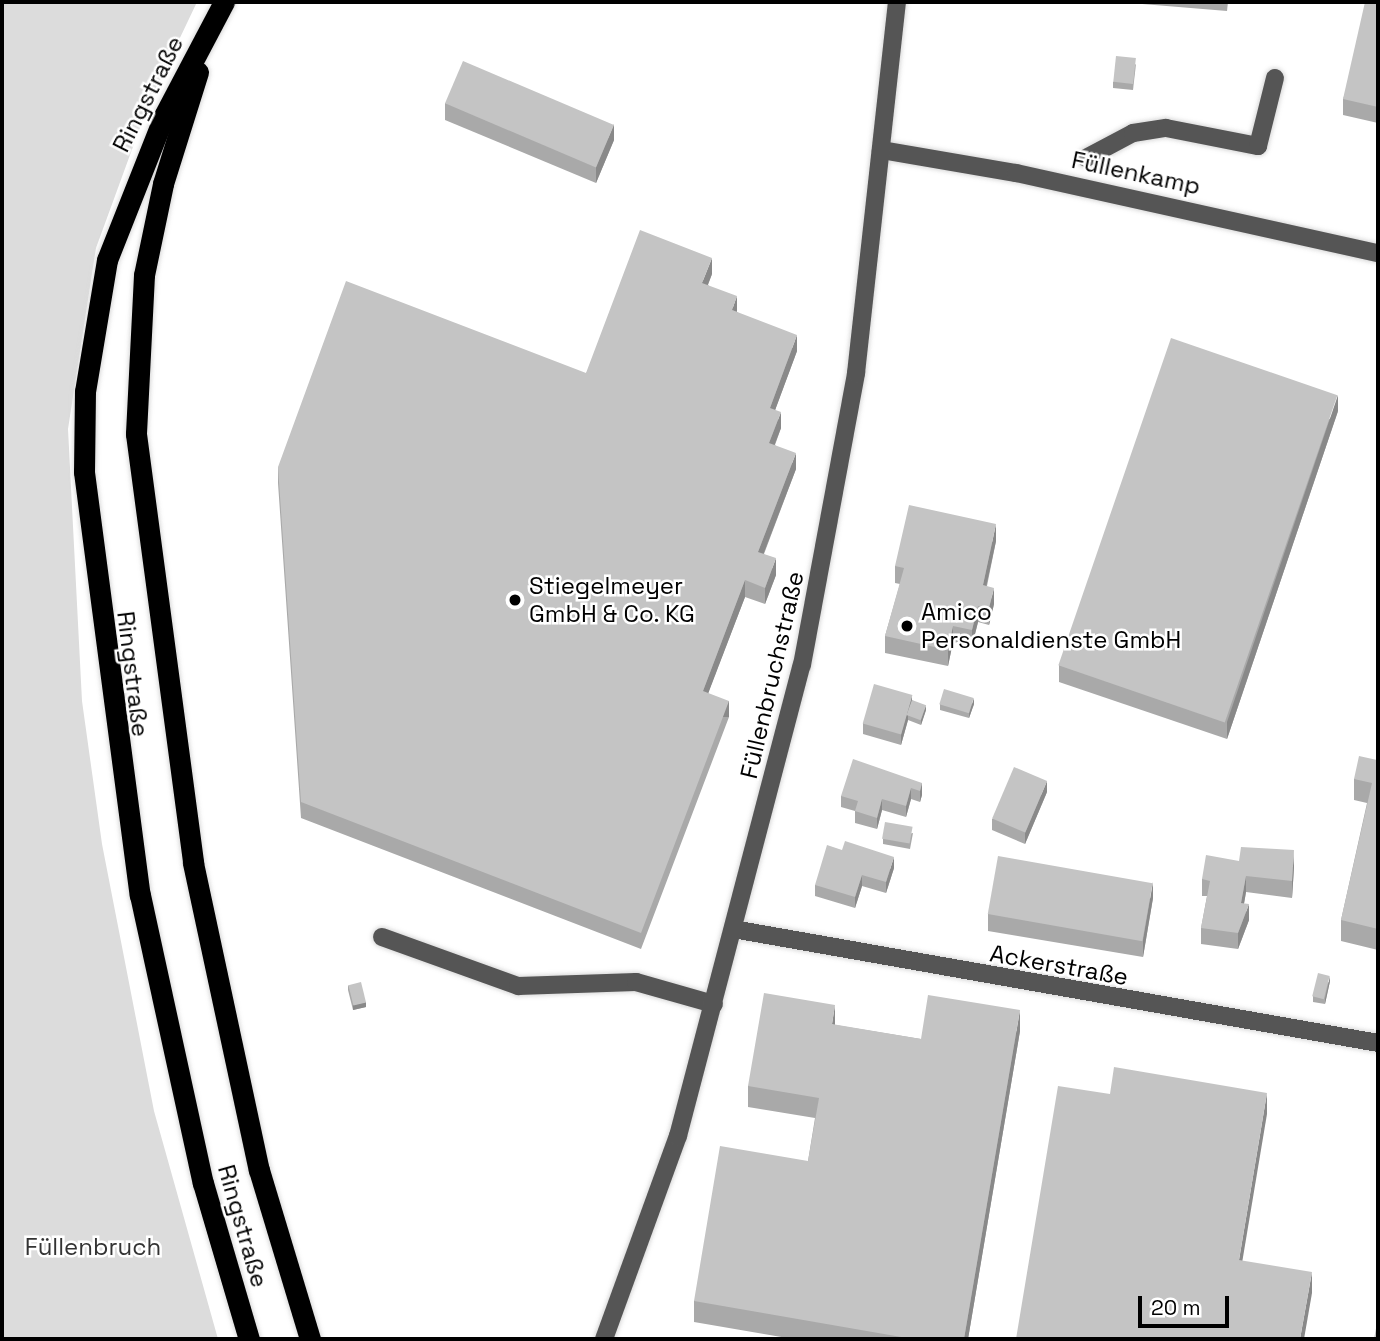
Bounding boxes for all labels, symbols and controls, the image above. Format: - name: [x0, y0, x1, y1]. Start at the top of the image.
- street label: Ringstraße: [107, 31, 189, 157]
- street label: Füllenkamp: [1069, 145, 1203, 201]
- street label: Füllenbruchstraße: [734, 569, 810, 781]
- place label: Stiegelmeyer GmbH & Co. KG: [529, 572, 696, 628]
- marker: Stiegelmeyer GmbH & Co. KG: [507, 592, 523, 608]
- place label: Amico Personaldienste GmbH: [921, 598, 1181, 654]
- street label: Ringstraße: [111, 610, 155, 738]
- marker: Amico Personaldienste GmbH: [899, 618, 915, 634]
- street label: Ackerstraße: [988, 939, 1130, 991]
- street label: Ringstraße: [212, 1161, 274, 1291]
- park label: Füllenbruch: [25, 1233, 161, 1261]
- scale bar: [1142, 1282, 1233, 1326]
- text: 20 m: [1151, 1294, 1201, 1321]

